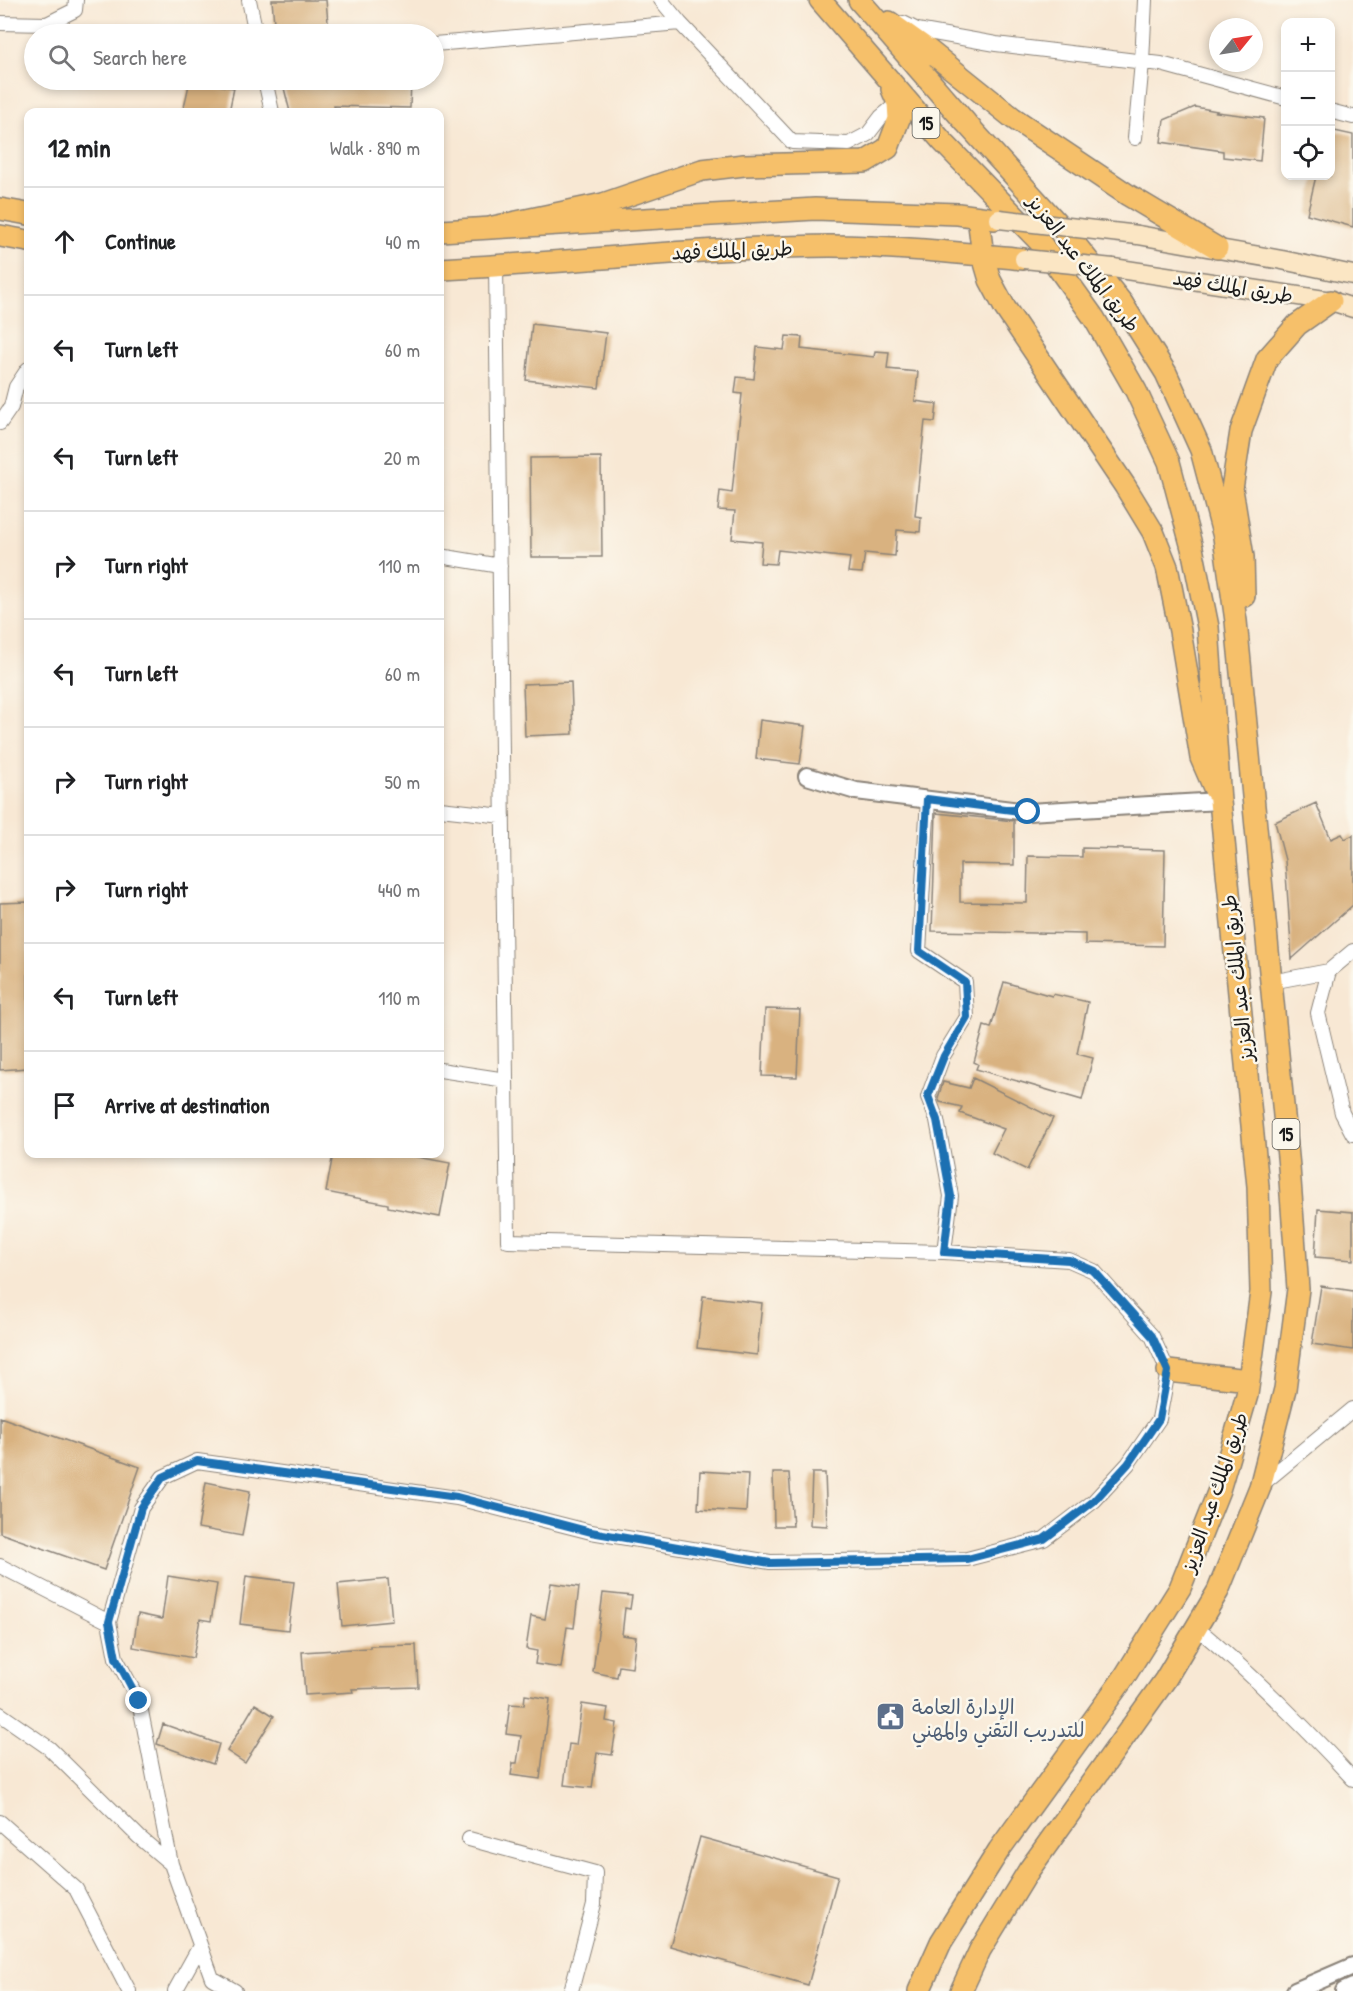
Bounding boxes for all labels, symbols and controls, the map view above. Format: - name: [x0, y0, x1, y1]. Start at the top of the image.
- north arrow: [1209, 18, 1263, 72]
- map controls: [1281, 18, 1335, 180]
- button: +: [1281, 18, 1335, 72]
- search box: [24, 24, 444, 90]
- icon: search: [45, 41, 78, 74]
- text: Search here: [93, 42, 187, 72]
- button: −: [1281, 72, 1335, 126]
- road number: 15: [912, 108, 940, 138]
- button: locate: [1281, 126, 1335, 180]
- text: 12 min: [48, 130, 111, 165]
- text: Walk · 890 m: [330, 134, 420, 161]
- street label: طريق الملك عبد العزيز: [1020, 187, 1146, 337]
- icon: ahead: [48, 225, 81, 258]
- text: Continue: [105, 226, 176, 256]
- text: 40 m: [385, 228, 420, 255]
- street label: طريق الملك فهد: [671, 234, 793, 266]
- street label: طريق الملك فهد: [1171, 263, 1295, 309]
- icon: left: [48, 333, 81, 366]
- text: Turn left: [105, 334, 178, 364]
- text: 60 m: [385, 336, 420, 363]
- icon: left: [48, 441, 81, 474]
- text: Turn left: [105, 442, 178, 472]
- text: 20 m: [383, 444, 420, 471]
- icon: right: [48, 549, 81, 582]
- text: Turn right: [105, 550, 188, 580]
- text: 110 m: [378, 552, 420, 579]
- icon: left: [48, 657, 81, 690]
- text: Turn left: [105, 658, 178, 688]
- text: 60 m: [385, 660, 420, 687]
- icon: right: [48, 765, 81, 798]
- text: Turn right: [105, 766, 188, 796]
- text: 50 m: [384, 768, 420, 795]
- route start: [1014, 798, 1040, 824]
- icon: right: [48, 873, 81, 906]
- text: Turn right: [105, 874, 188, 904]
- text: 440 m: [378, 876, 420, 903]
- street label: طريق الملك عبد العزيز: [1215, 893, 1259, 1065]
- icon: left: [48, 981, 81, 1014]
- text: Turn left: [105, 982, 178, 1012]
- text: 110 m: [378, 984, 420, 1011]
- icon: arrive: [48, 1089, 81, 1122]
- text: Arrive at destination: [105, 1090, 270, 1120]
- road number: 15: [1272, 1119, 1300, 1149]
- street label: طريق الملك عبد العزيز: [1173, 1408, 1254, 1578]
- route end: [125, 1687, 151, 1713]
- place label: الإدارة العامة للتدريب التقني والمهني: [912, 1693, 1085, 1748]
- public building icon: الإدارة العامة للتدريب التقني والمهني: [875, 1701, 907, 1733]

